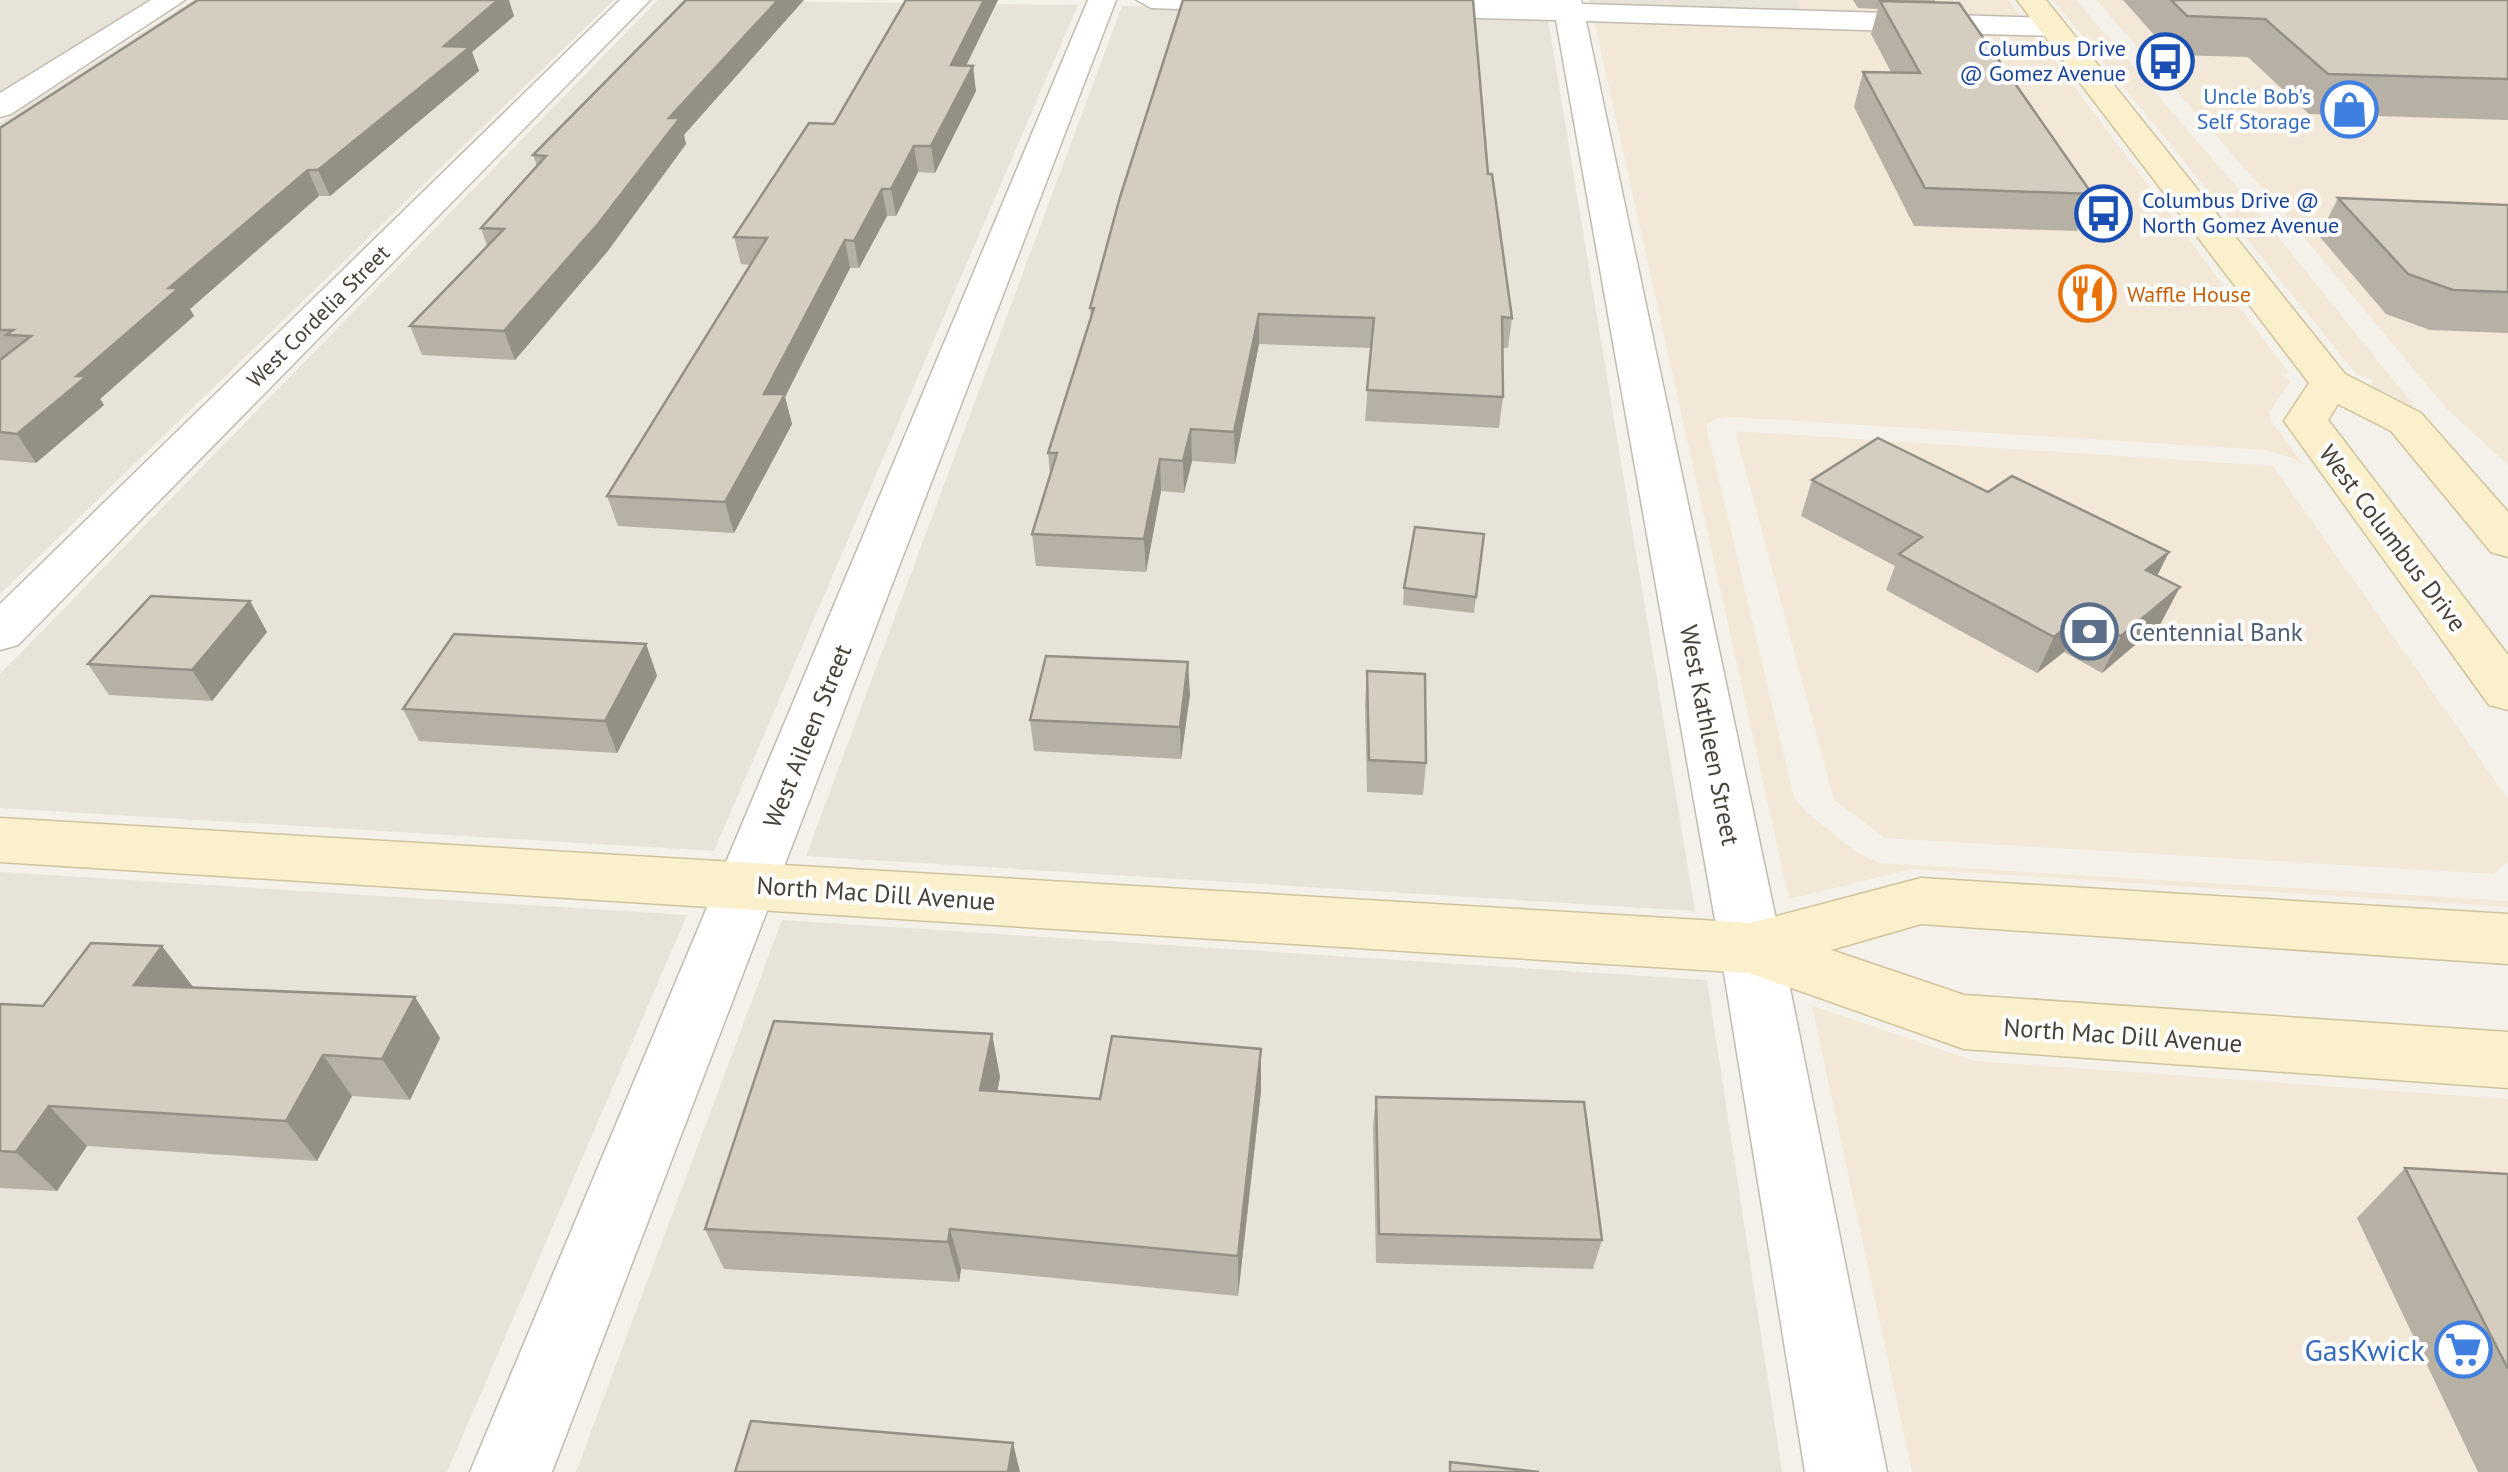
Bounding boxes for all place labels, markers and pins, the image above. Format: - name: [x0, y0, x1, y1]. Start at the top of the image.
- bus stop icon: Columbus Drive @ Gomez Avenue: [2135, 31, 2195, 91]
- place label: Columbus Drive @ Gomez Avenue: [1960, 34, 2126, 87]
- shop icon: Uncle Bob's Self Storage: [2320, 79, 2380, 139]
- place label: Uncle Bob's Self Storage: [2197, 82, 2311, 135]
- bus stop icon: Columbus Drive @ North Gomez Avenue: [2073, 183, 2133, 243]
- place label: Columbus Drive @ North Gomez Avenue: [2142, 186, 2339, 239]
- restaurant icon: Waffle House: [2058, 264, 2118, 324]
- place label: Waffle House: [2127, 280, 2251, 308]
- bank icon: Centennial Bank: [2060, 602, 2120, 662]
- place label: Centennial Bank: [2129, 616, 2303, 648]
- supermarket icon: GasKwick: [2434, 1319, 2494, 1379]
- place label: GasKwick: [2304, 1330, 2426, 1369]

